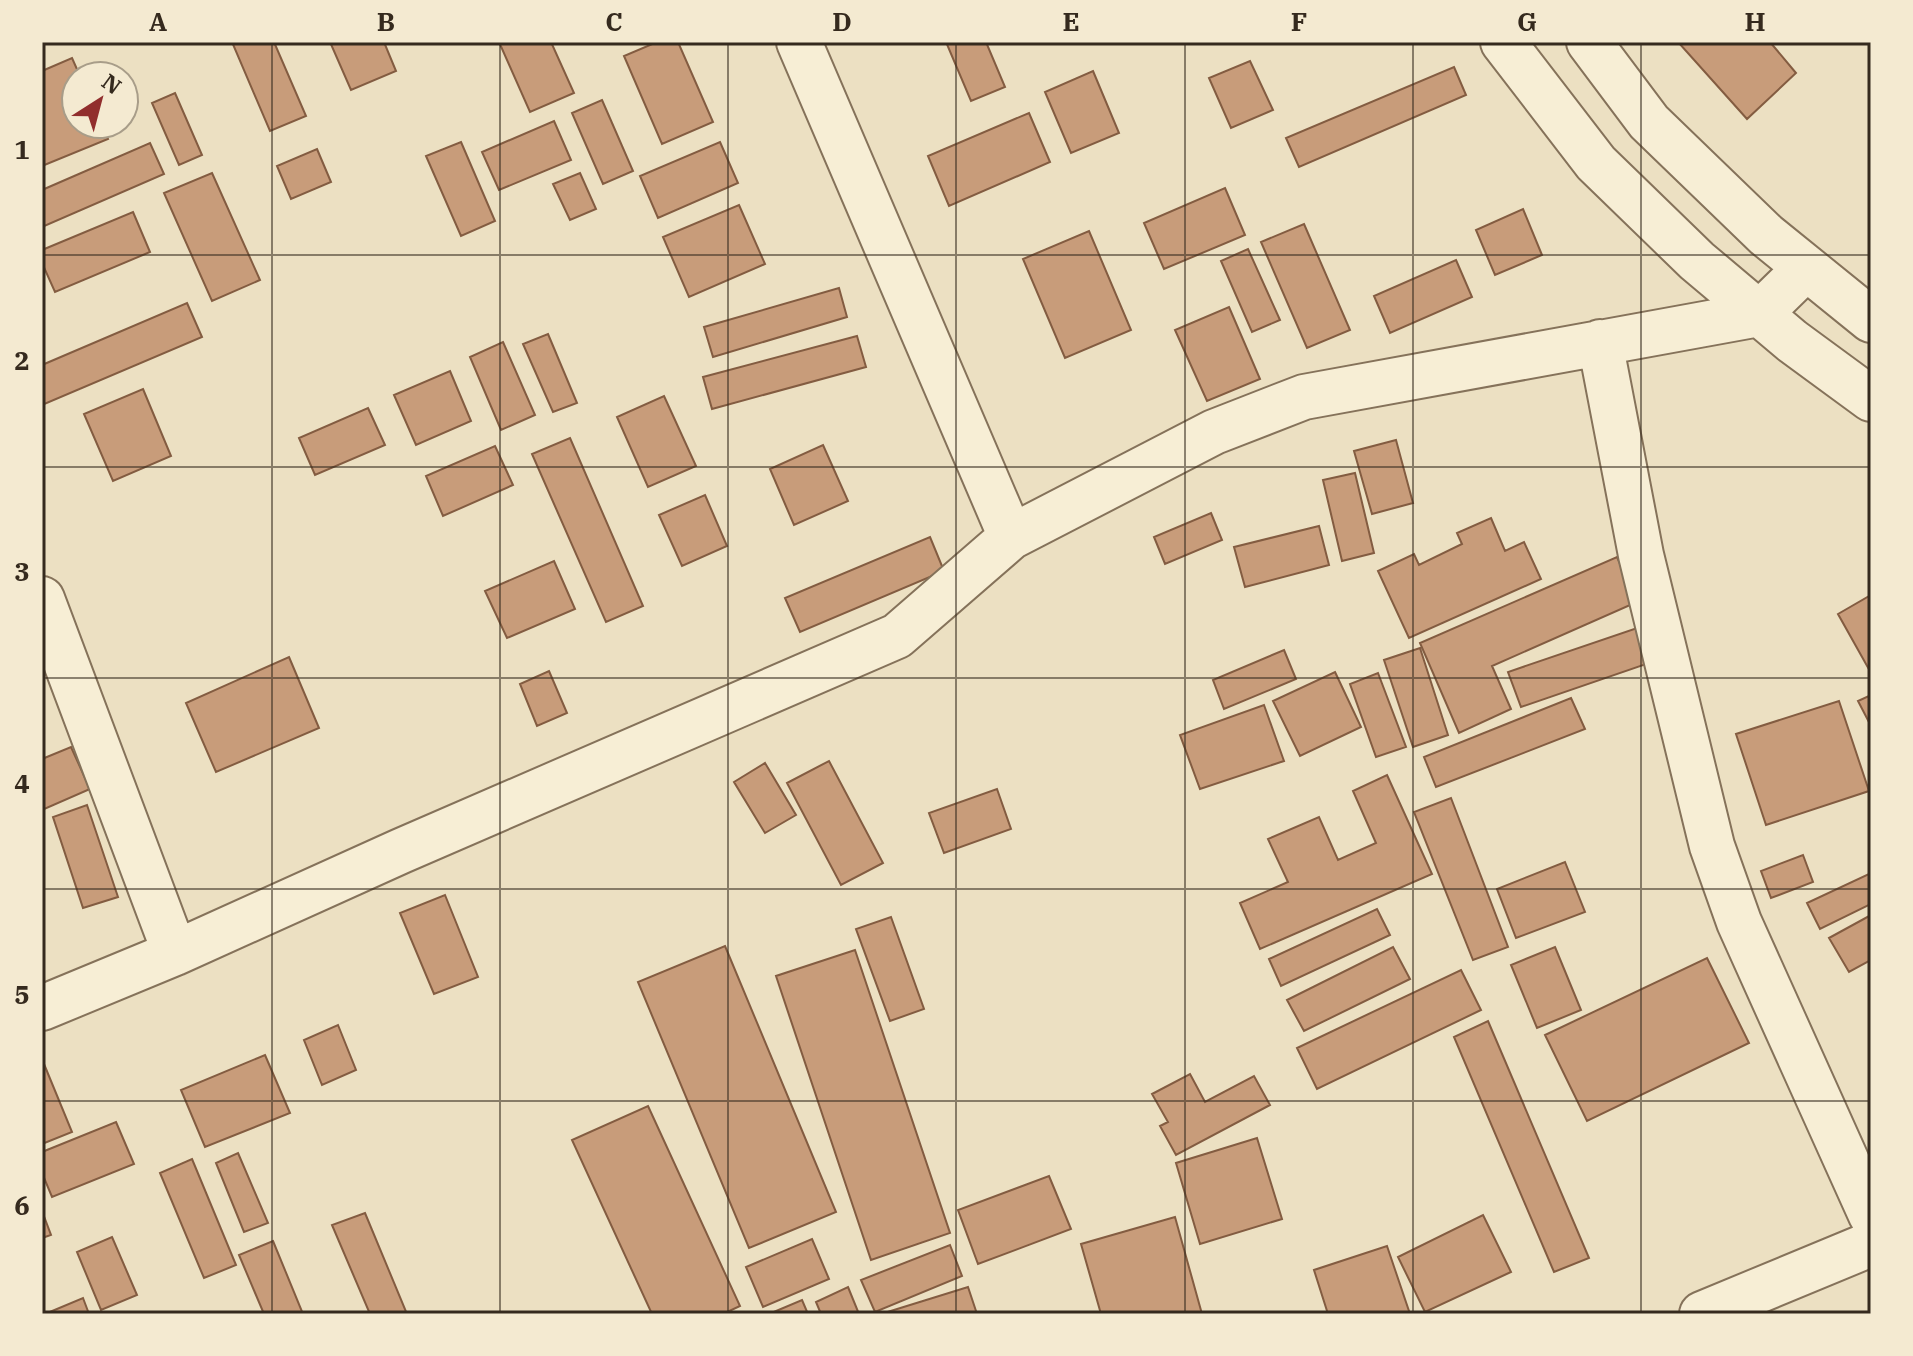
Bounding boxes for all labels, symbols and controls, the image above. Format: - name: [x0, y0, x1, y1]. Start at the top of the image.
- text: A: [149, 4, 167, 38]
- text: B: [377, 4, 395, 38]
- text: C: [605, 4, 623, 38]
- text: D: [832, 4, 852, 38]
- text: E: [1062, 4, 1080, 38]
- text: F: [1291, 4, 1307, 38]
- text: G: [1517, 4, 1537, 38]
- text: H: [1744, 4, 1766, 38]
- north arrow: [60, 60, 140, 140]
- text: N: [96, 67, 128, 100]
- text: 1: [14, 132, 30, 166]
- text: 2: [14, 343, 30, 377]
- text: 3: [14, 554, 30, 588]
- text: 4: [14, 766, 30, 800]
- text: 5: [14, 977, 30, 1011]
- text: 6: [14, 1188, 30, 1222]

